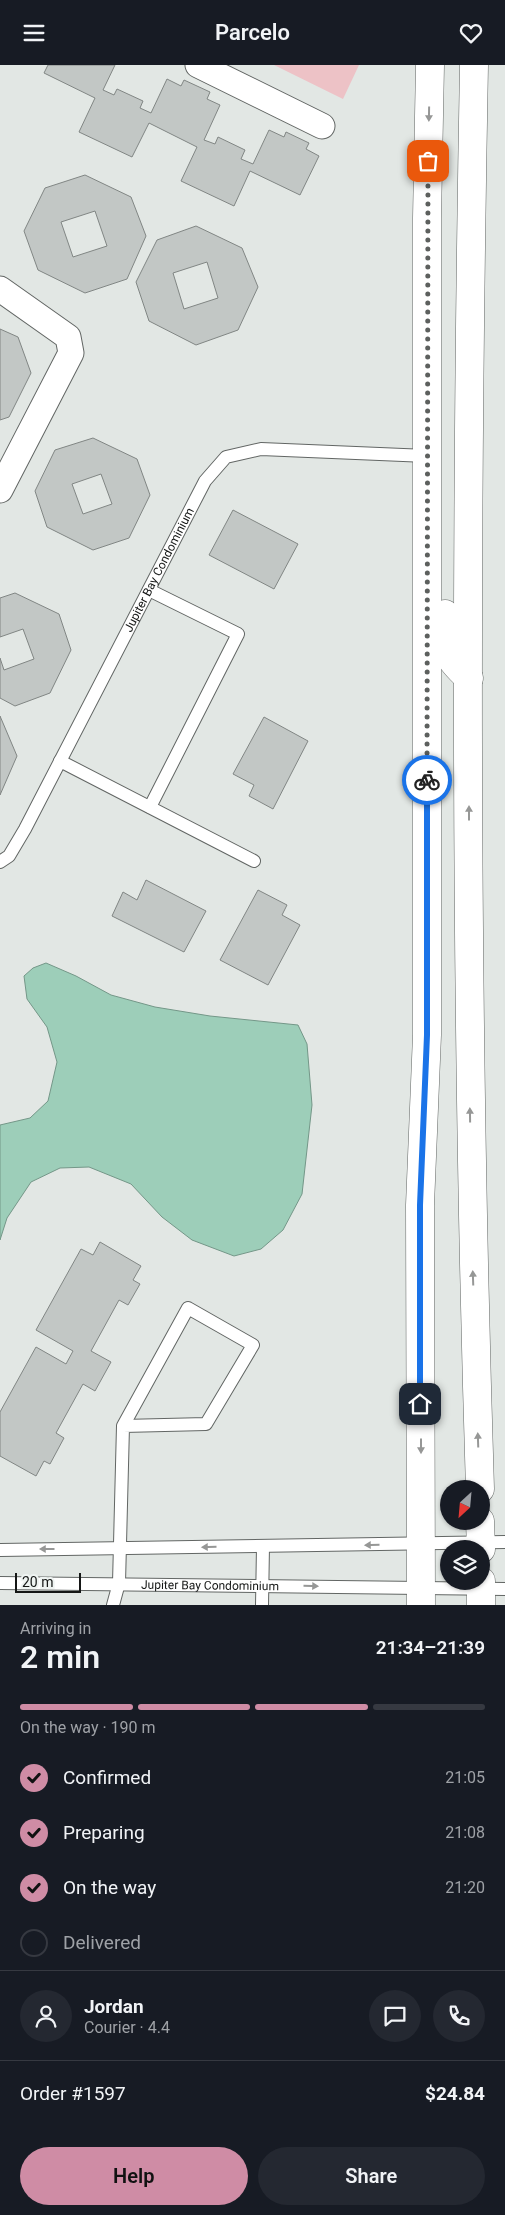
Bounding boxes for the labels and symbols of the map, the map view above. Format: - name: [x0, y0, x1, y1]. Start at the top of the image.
- one-way arrow: [425, 106, 433, 122]
- pin: [407, 140, 449, 182]
- street label: Jupiter Bay Condominium: [121, 505, 197, 634]
- courier: [402, 755, 452, 805]
- one-way arrow: [465, 804, 473, 820]
- one-way arrow: [466, 1107, 474, 1123]
- one-way arrow: [469, 1269, 477, 1285]
- pin: [399, 1383, 441, 1425]
- one-way arrow: [474, 1432, 482, 1448]
- one-way arrow: [417, 1438, 425, 1454]
- north arrow: [440, 1480, 490, 1530]
- one-way arrow: [364, 1541, 380, 1549]
- one-way arrow: [201, 1543, 217, 1551]
- one-way arrow: [39, 1545, 55, 1553]
- scale bar: [15, 1570, 81, 1593]
- street label: Jupiter Bay Condominium: [141, 1578, 279, 1593]
- one-way arrow: [303, 1582, 319, 1590]

